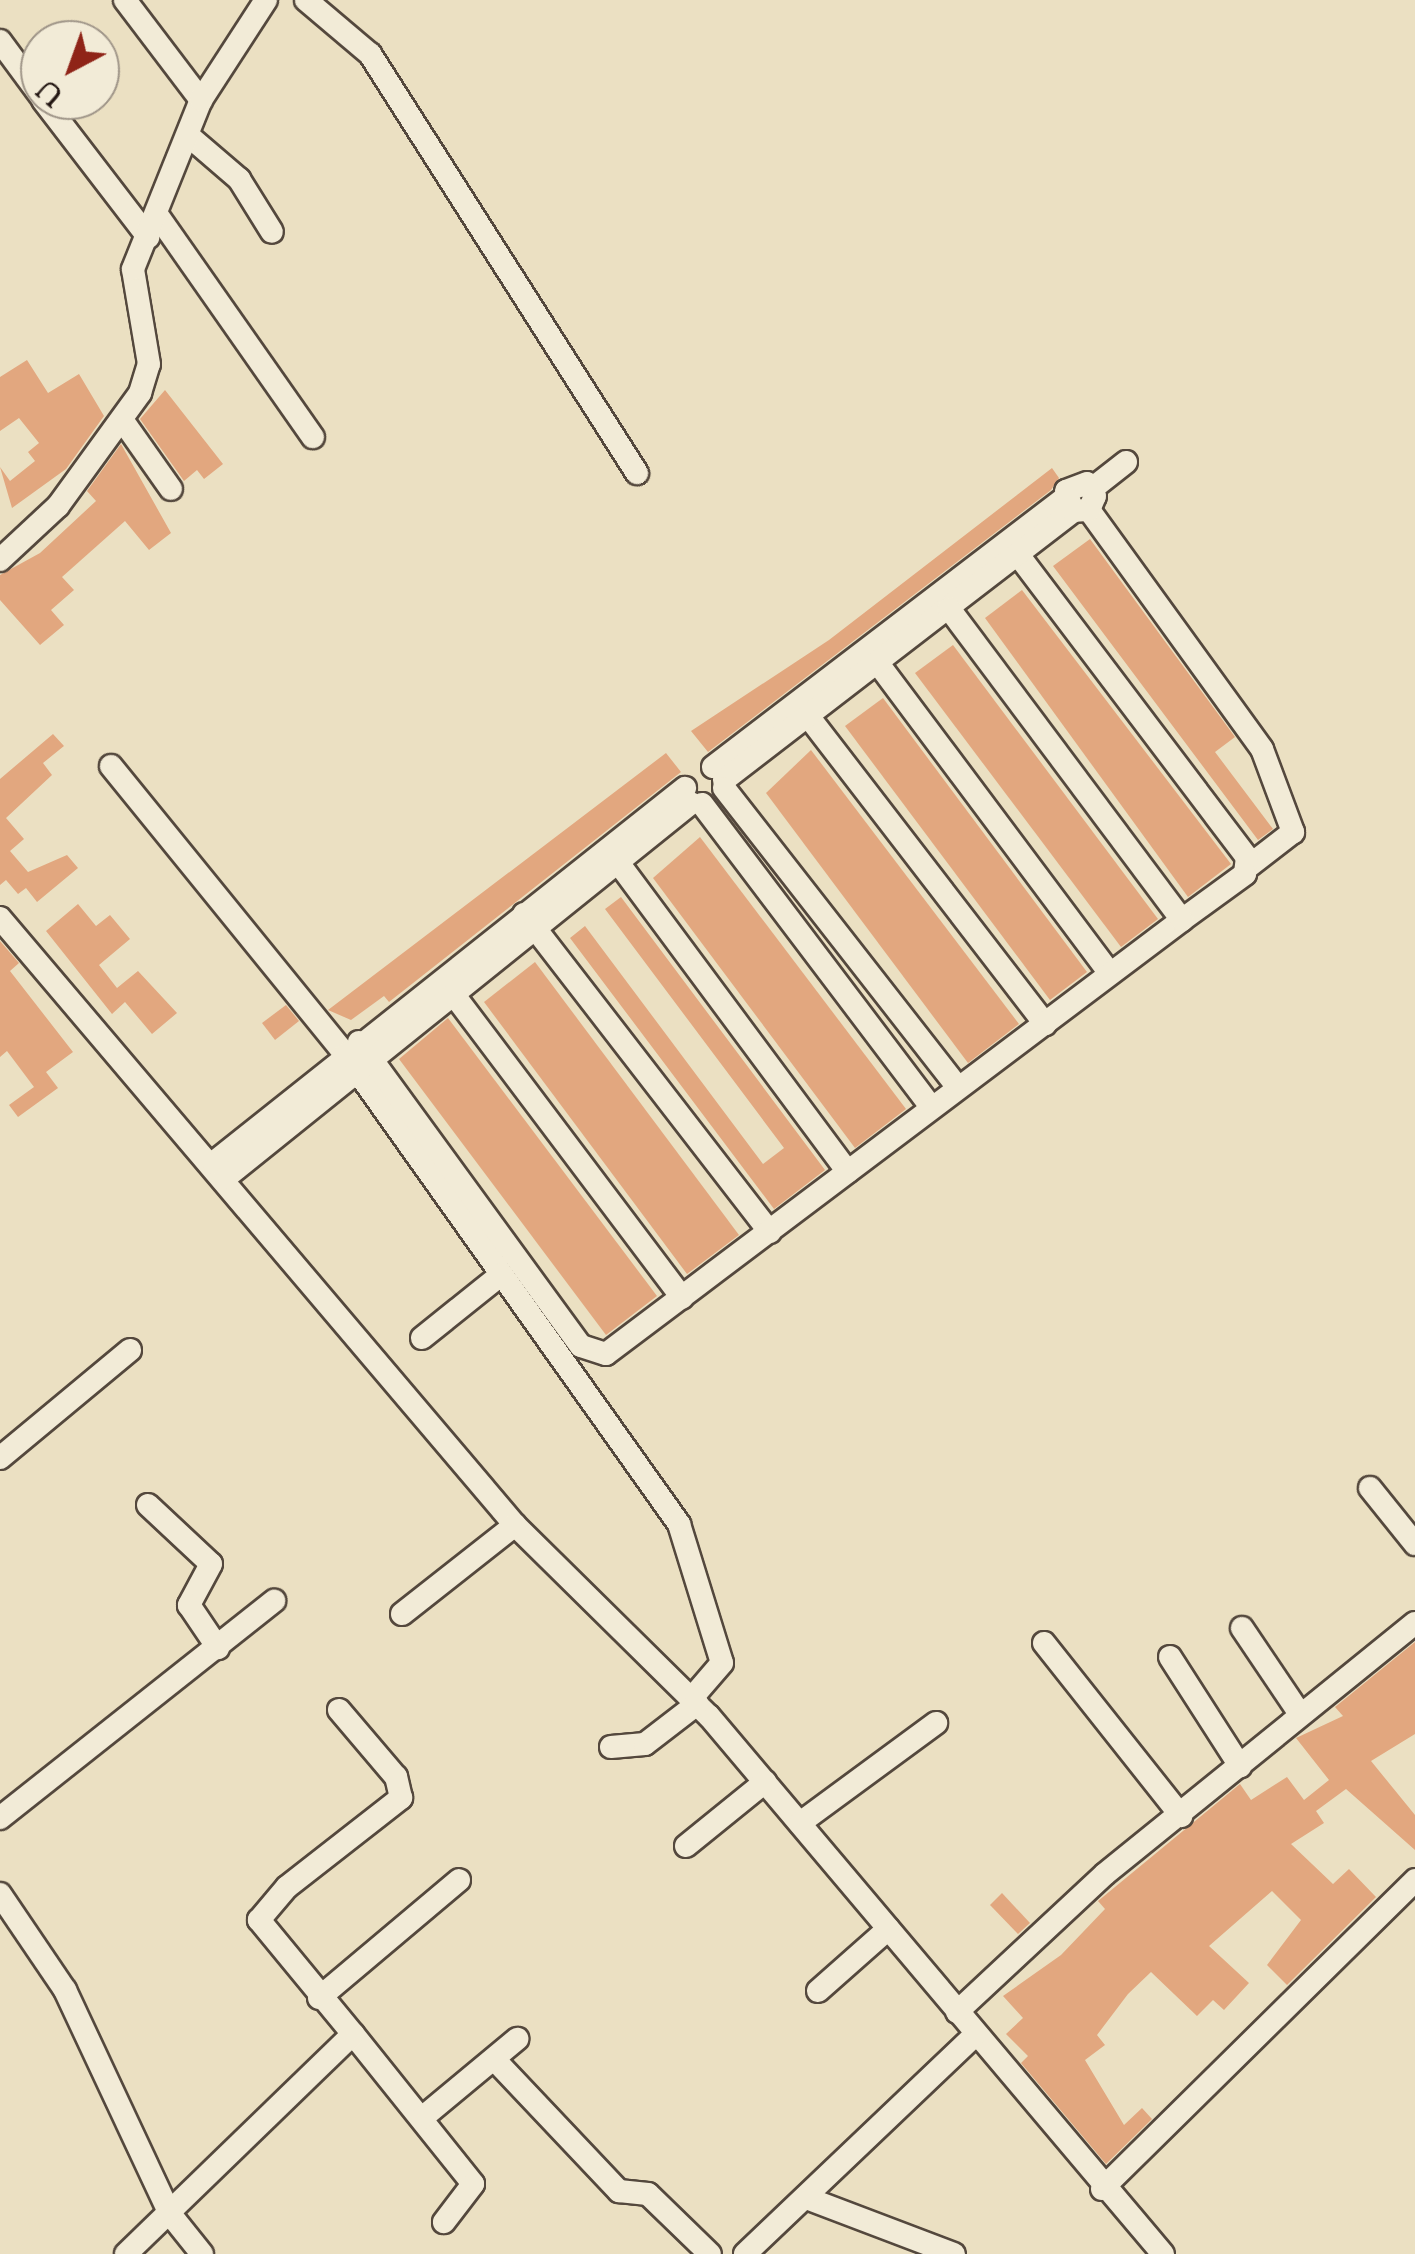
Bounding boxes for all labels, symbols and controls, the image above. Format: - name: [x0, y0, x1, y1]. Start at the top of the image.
- north arrow: [20, 20, 120, 120]
- text: U: [30, 69, 73, 114]

